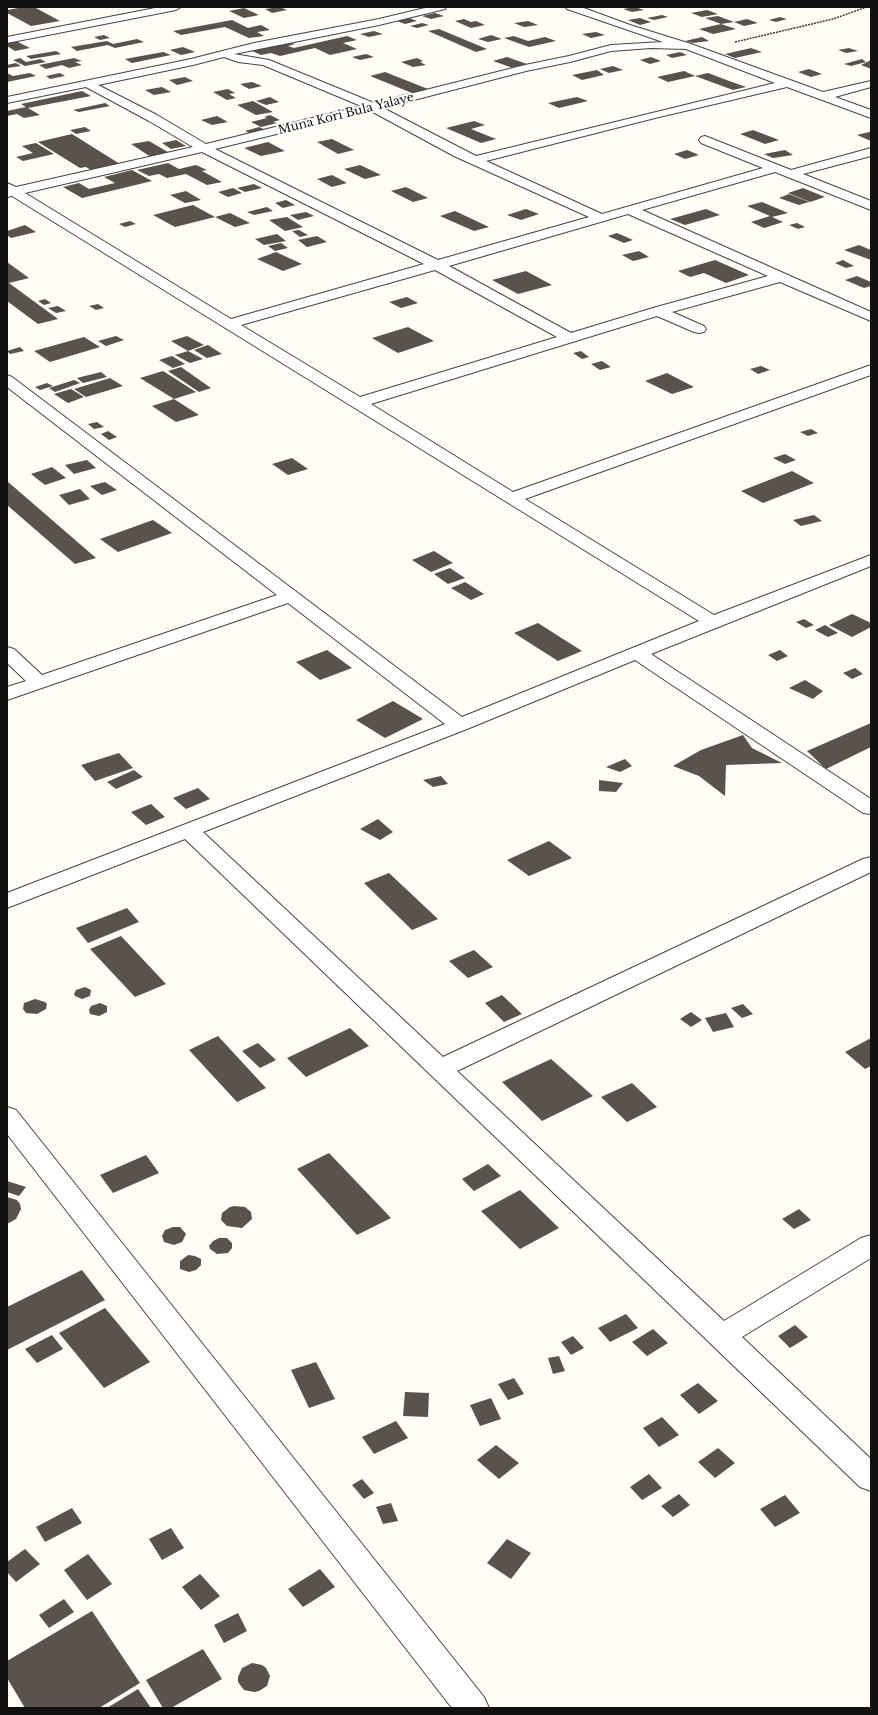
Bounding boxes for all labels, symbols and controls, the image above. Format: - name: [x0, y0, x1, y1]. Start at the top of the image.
- street label: Muna Kori Bula Yalaye: [277, 90, 415, 138]

